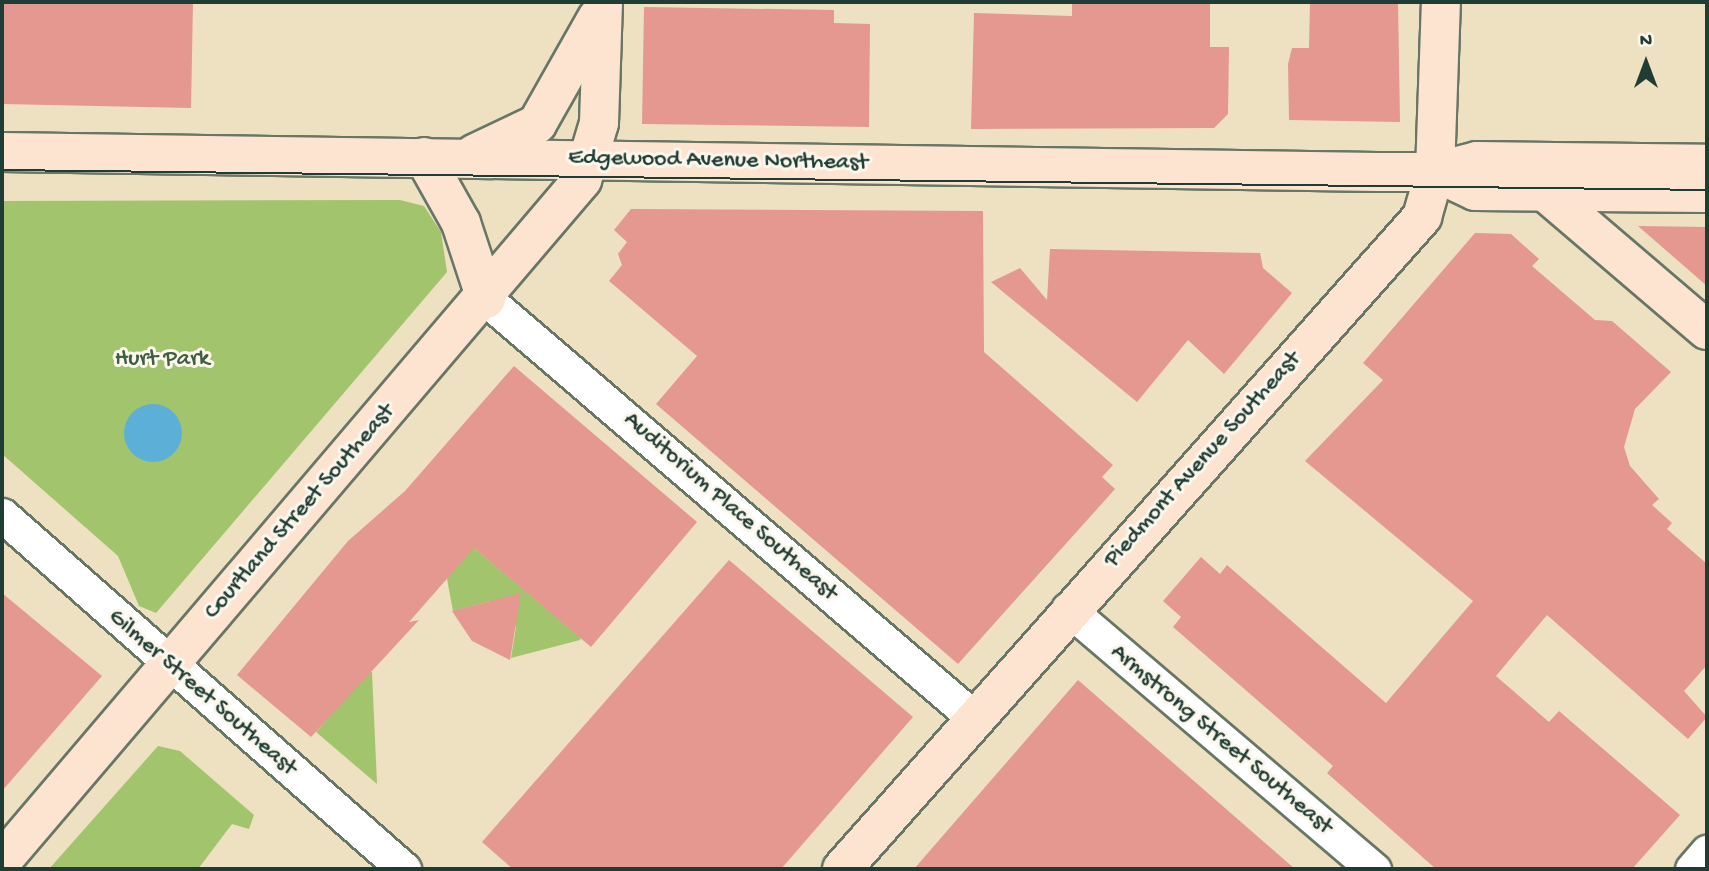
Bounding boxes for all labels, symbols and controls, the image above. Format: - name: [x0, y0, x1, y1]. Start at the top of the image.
- north arrow: [1611, 28, 1681, 98]
- text: N: [1640, 30, 1652, 53]
- street label: Edgewood Avenue Northeast: [568, 144, 868, 178]
- park label: Hurt Park: [115, 346, 209, 374]
- street label: Piedmont Avenue Southeast: [1098, 346, 1308, 574]
- street label: Courtland Street Southeast: [198, 398, 402, 626]
- street label: Auditorium Place Southeast: [617, 406, 843, 608]
- street label: Gilmer Street Southeast: [102, 603, 302, 783]
- street label: Armstrong Street Southeast: [1104, 638, 1338, 842]

